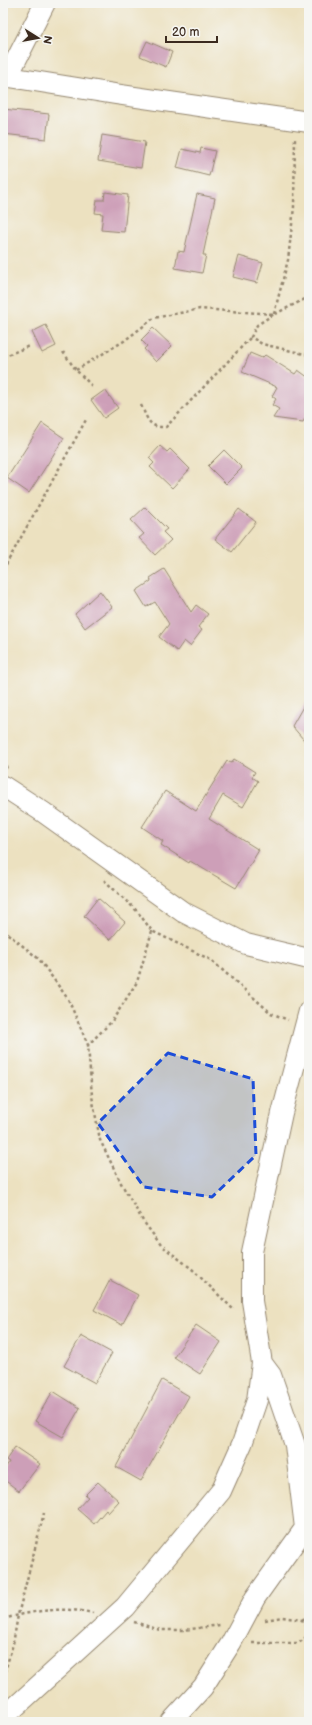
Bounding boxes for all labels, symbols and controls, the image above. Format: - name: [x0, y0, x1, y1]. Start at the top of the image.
- north arrow: [18, 18, 58, 58]
- scale bar: [166, 18, 217, 44]
- text: 20 m: [172, 25, 199, 40]
- text: N: [40, 35, 54, 45]

